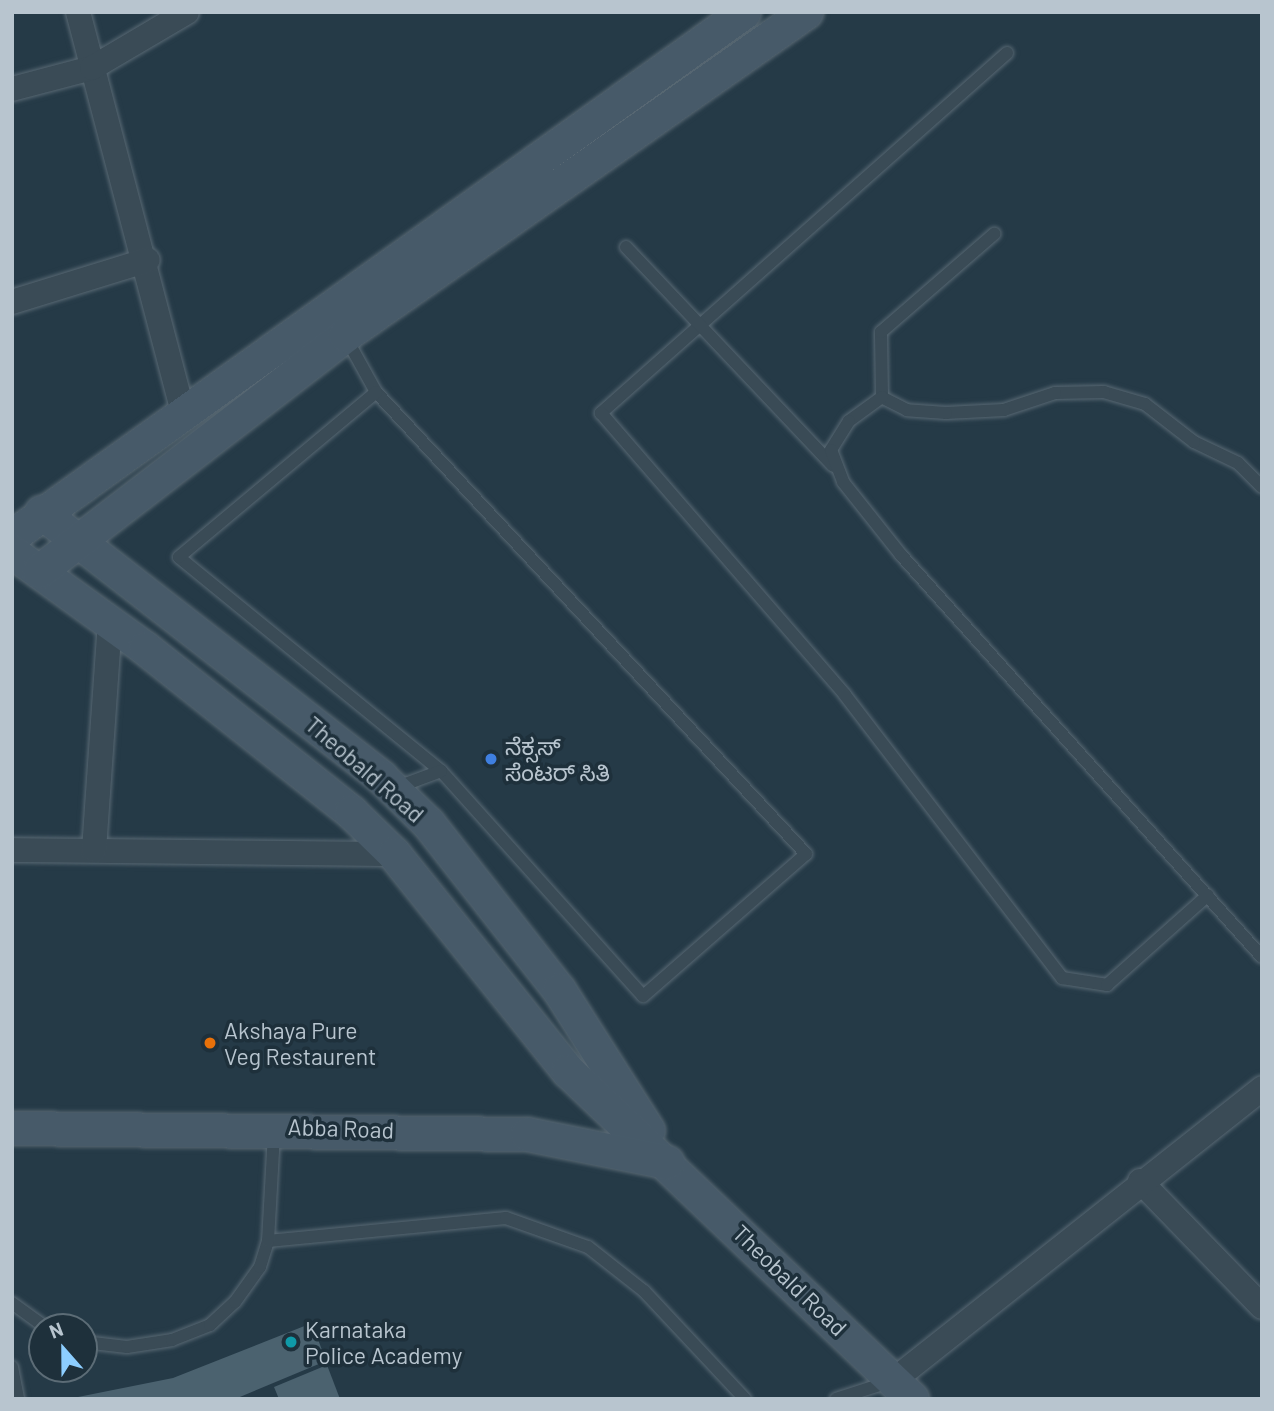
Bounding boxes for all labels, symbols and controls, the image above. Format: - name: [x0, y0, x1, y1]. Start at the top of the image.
- street label: Theobald Road: [300, 710, 430, 828]
- place label: ನೆಕ್ಸಸ್ ಸೆಂಟರ್ ಸಿತಿ: [505, 732, 610, 786]
- marker: ನೆಕ್ಸಸ್ ಸೆಂಟರ್ ಸಿತಿ: [483, 751, 499, 767]
- place label: Akshaya Pure Veg Restaurent: [224, 1016, 376, 1070]
- marker: Akshaya Pure Veg Restaurent: [202, 1035, 218, 1051]
- street label: Abba Road: [287, 1112, 395, 1144]
- street label: Theobald Road: [727, 1219, 853, 1341]
- north arrow: [28, 1313, 98, 1383]
- place label: Karnataka Police Academy: [305, 1315, 462, 1369]
- text: N: [46, 1317, 66, 1343]
- marker: Karnataka Police Academy: [283, 1334, 299, 1350]

